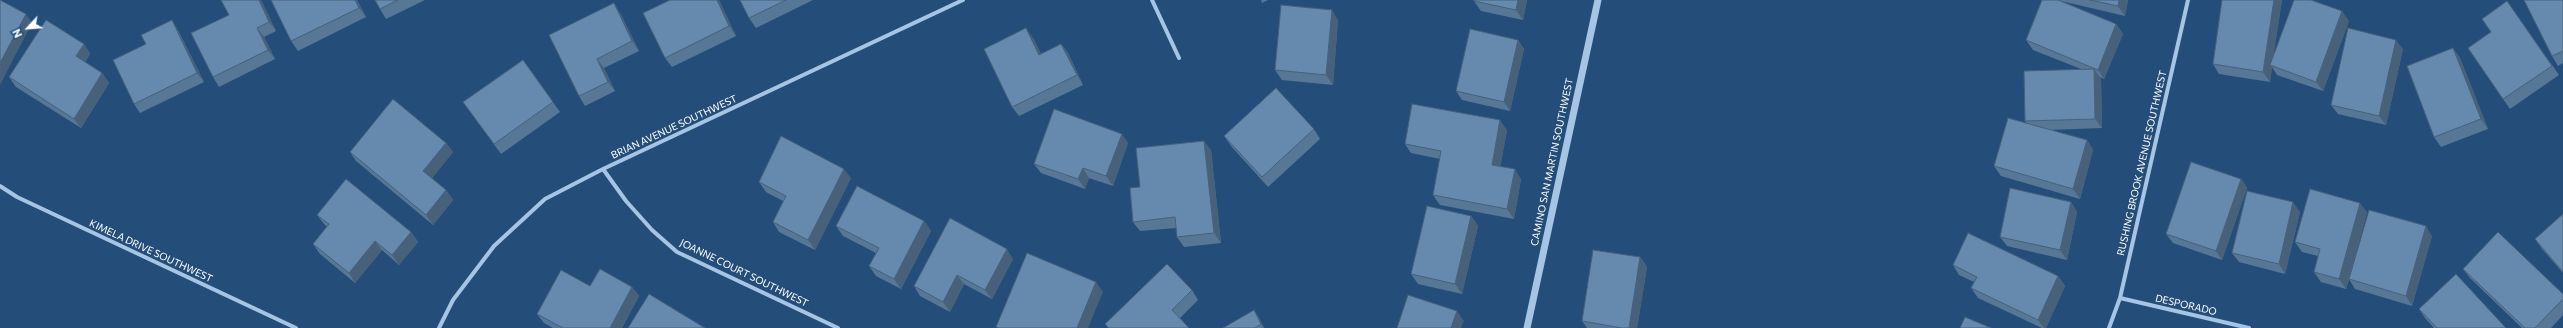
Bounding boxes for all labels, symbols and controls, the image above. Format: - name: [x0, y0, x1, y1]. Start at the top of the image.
- north arrow: [8, 8, 48, 48]
- text: N: [9, 27, 24, 40]
- street label: RUSHING BROOK AVENUE SOUTHWEST: [2115, 69, 2169, 257]
- street label: CAMINO SAN MARTIN SOUTHWEST: [1528, 77, 1576, 247]
- street label: BRIAN AVENUE SOUTHWEST: [609, 93, 739, 161]
- street label: KIMELA DRIVE SOUTHWEST: [87, 217, 215, 285]
- street label: JOANNE COURT SOUTHWEST: [678, 237, 810, 309]
- street label: DESPORADO: [2154, 292, 2218, 318]

